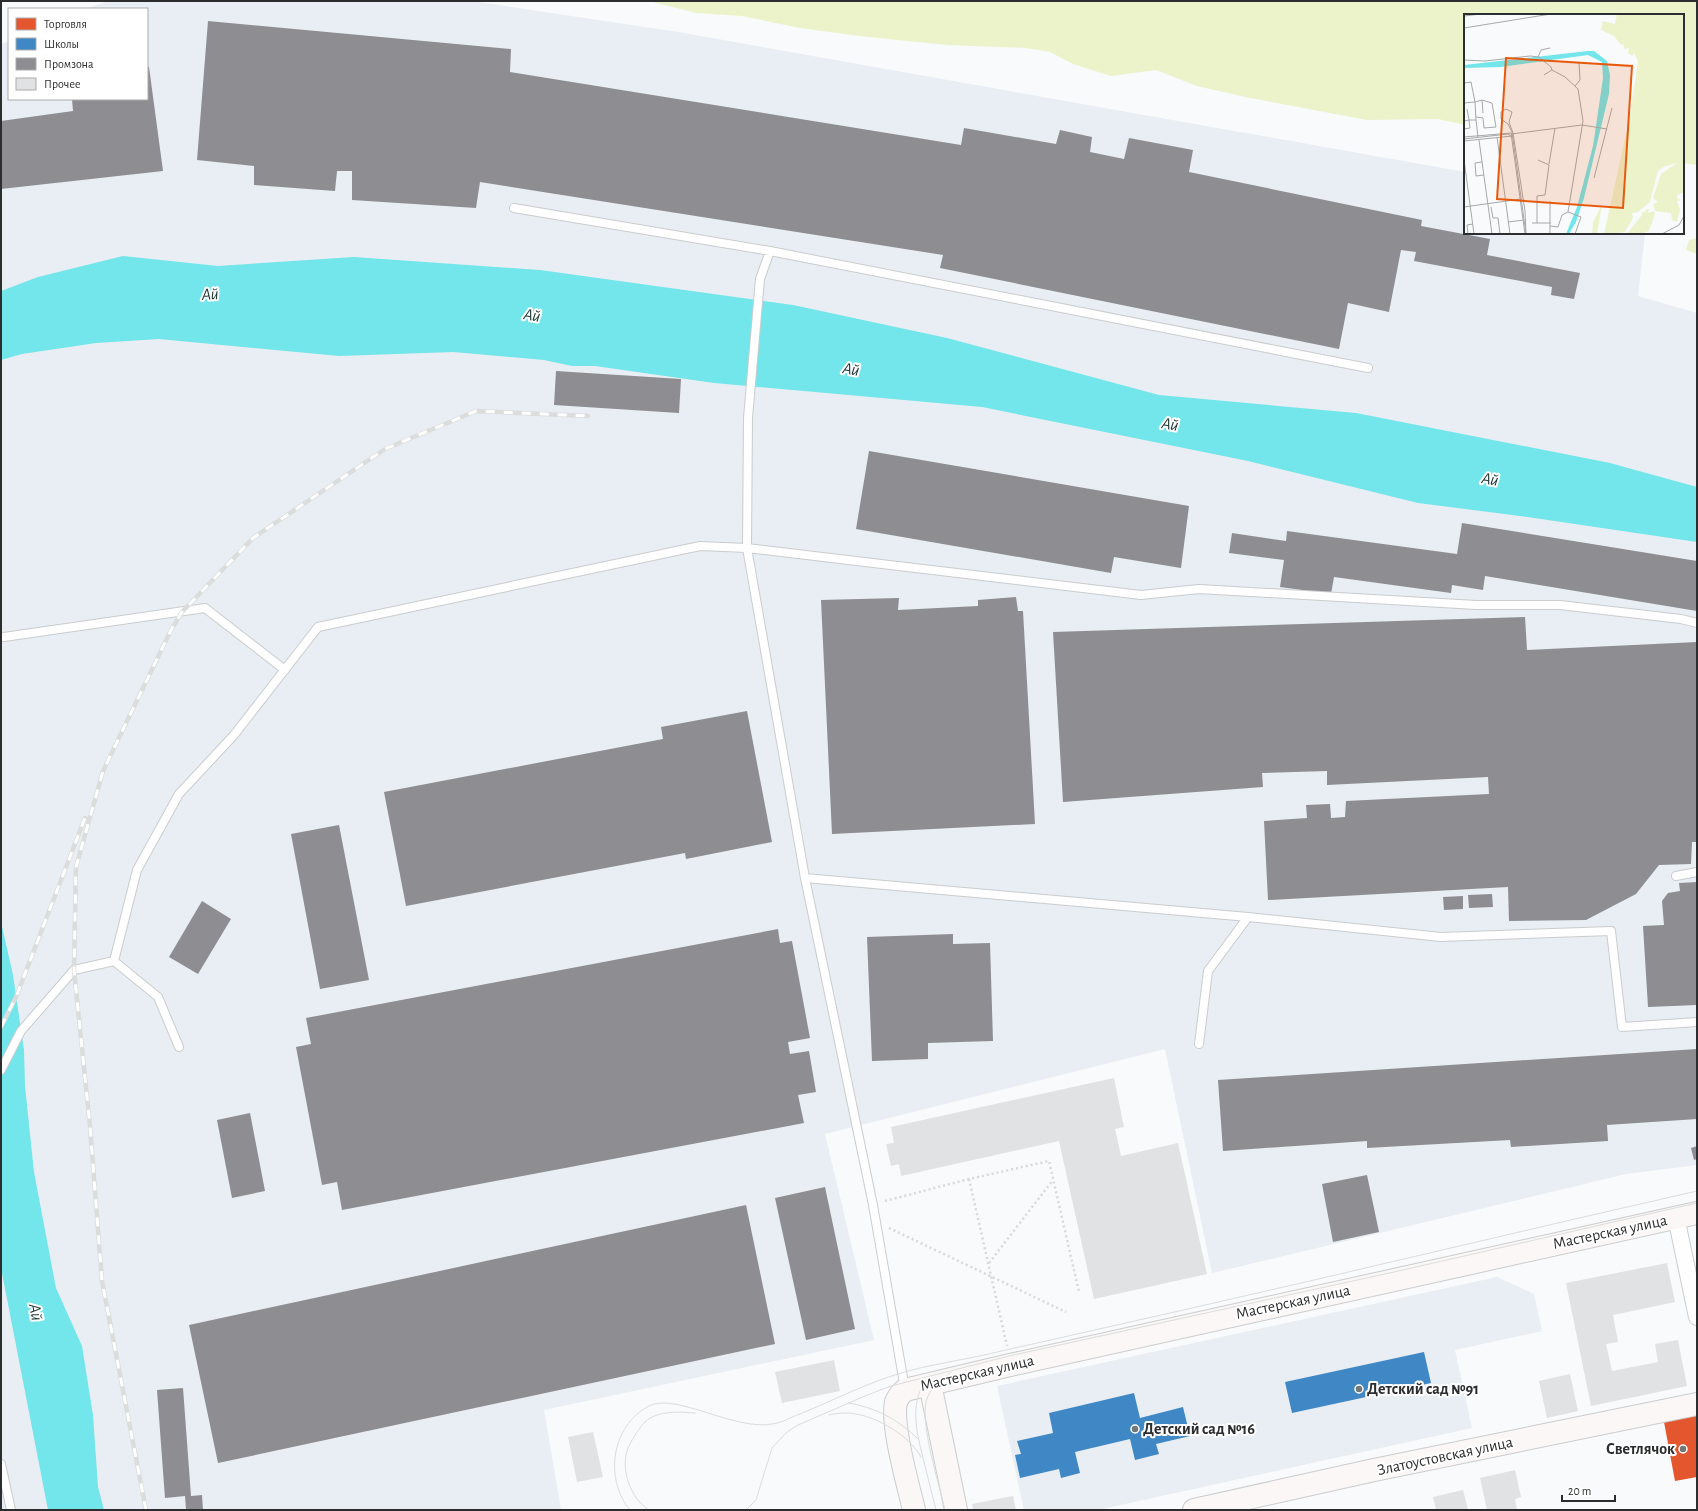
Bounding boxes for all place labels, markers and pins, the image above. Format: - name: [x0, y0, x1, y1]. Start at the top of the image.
- place label: Детский сад №91: [1367, 1381, 1479, 1397]
- marker: Детский сад №91: [1354, 1384, 1364, 1394]
- place label: Детский сад №16: [1143, 1421, 1255, 1437]
- marker: Детский сад №16: [1130, 1424, 1140, 1434]
- place label: Светлячок: [1606, 1441, 1675, 1457]
- marker: Светлячок: [1678, 1444, 1688, 1454]

